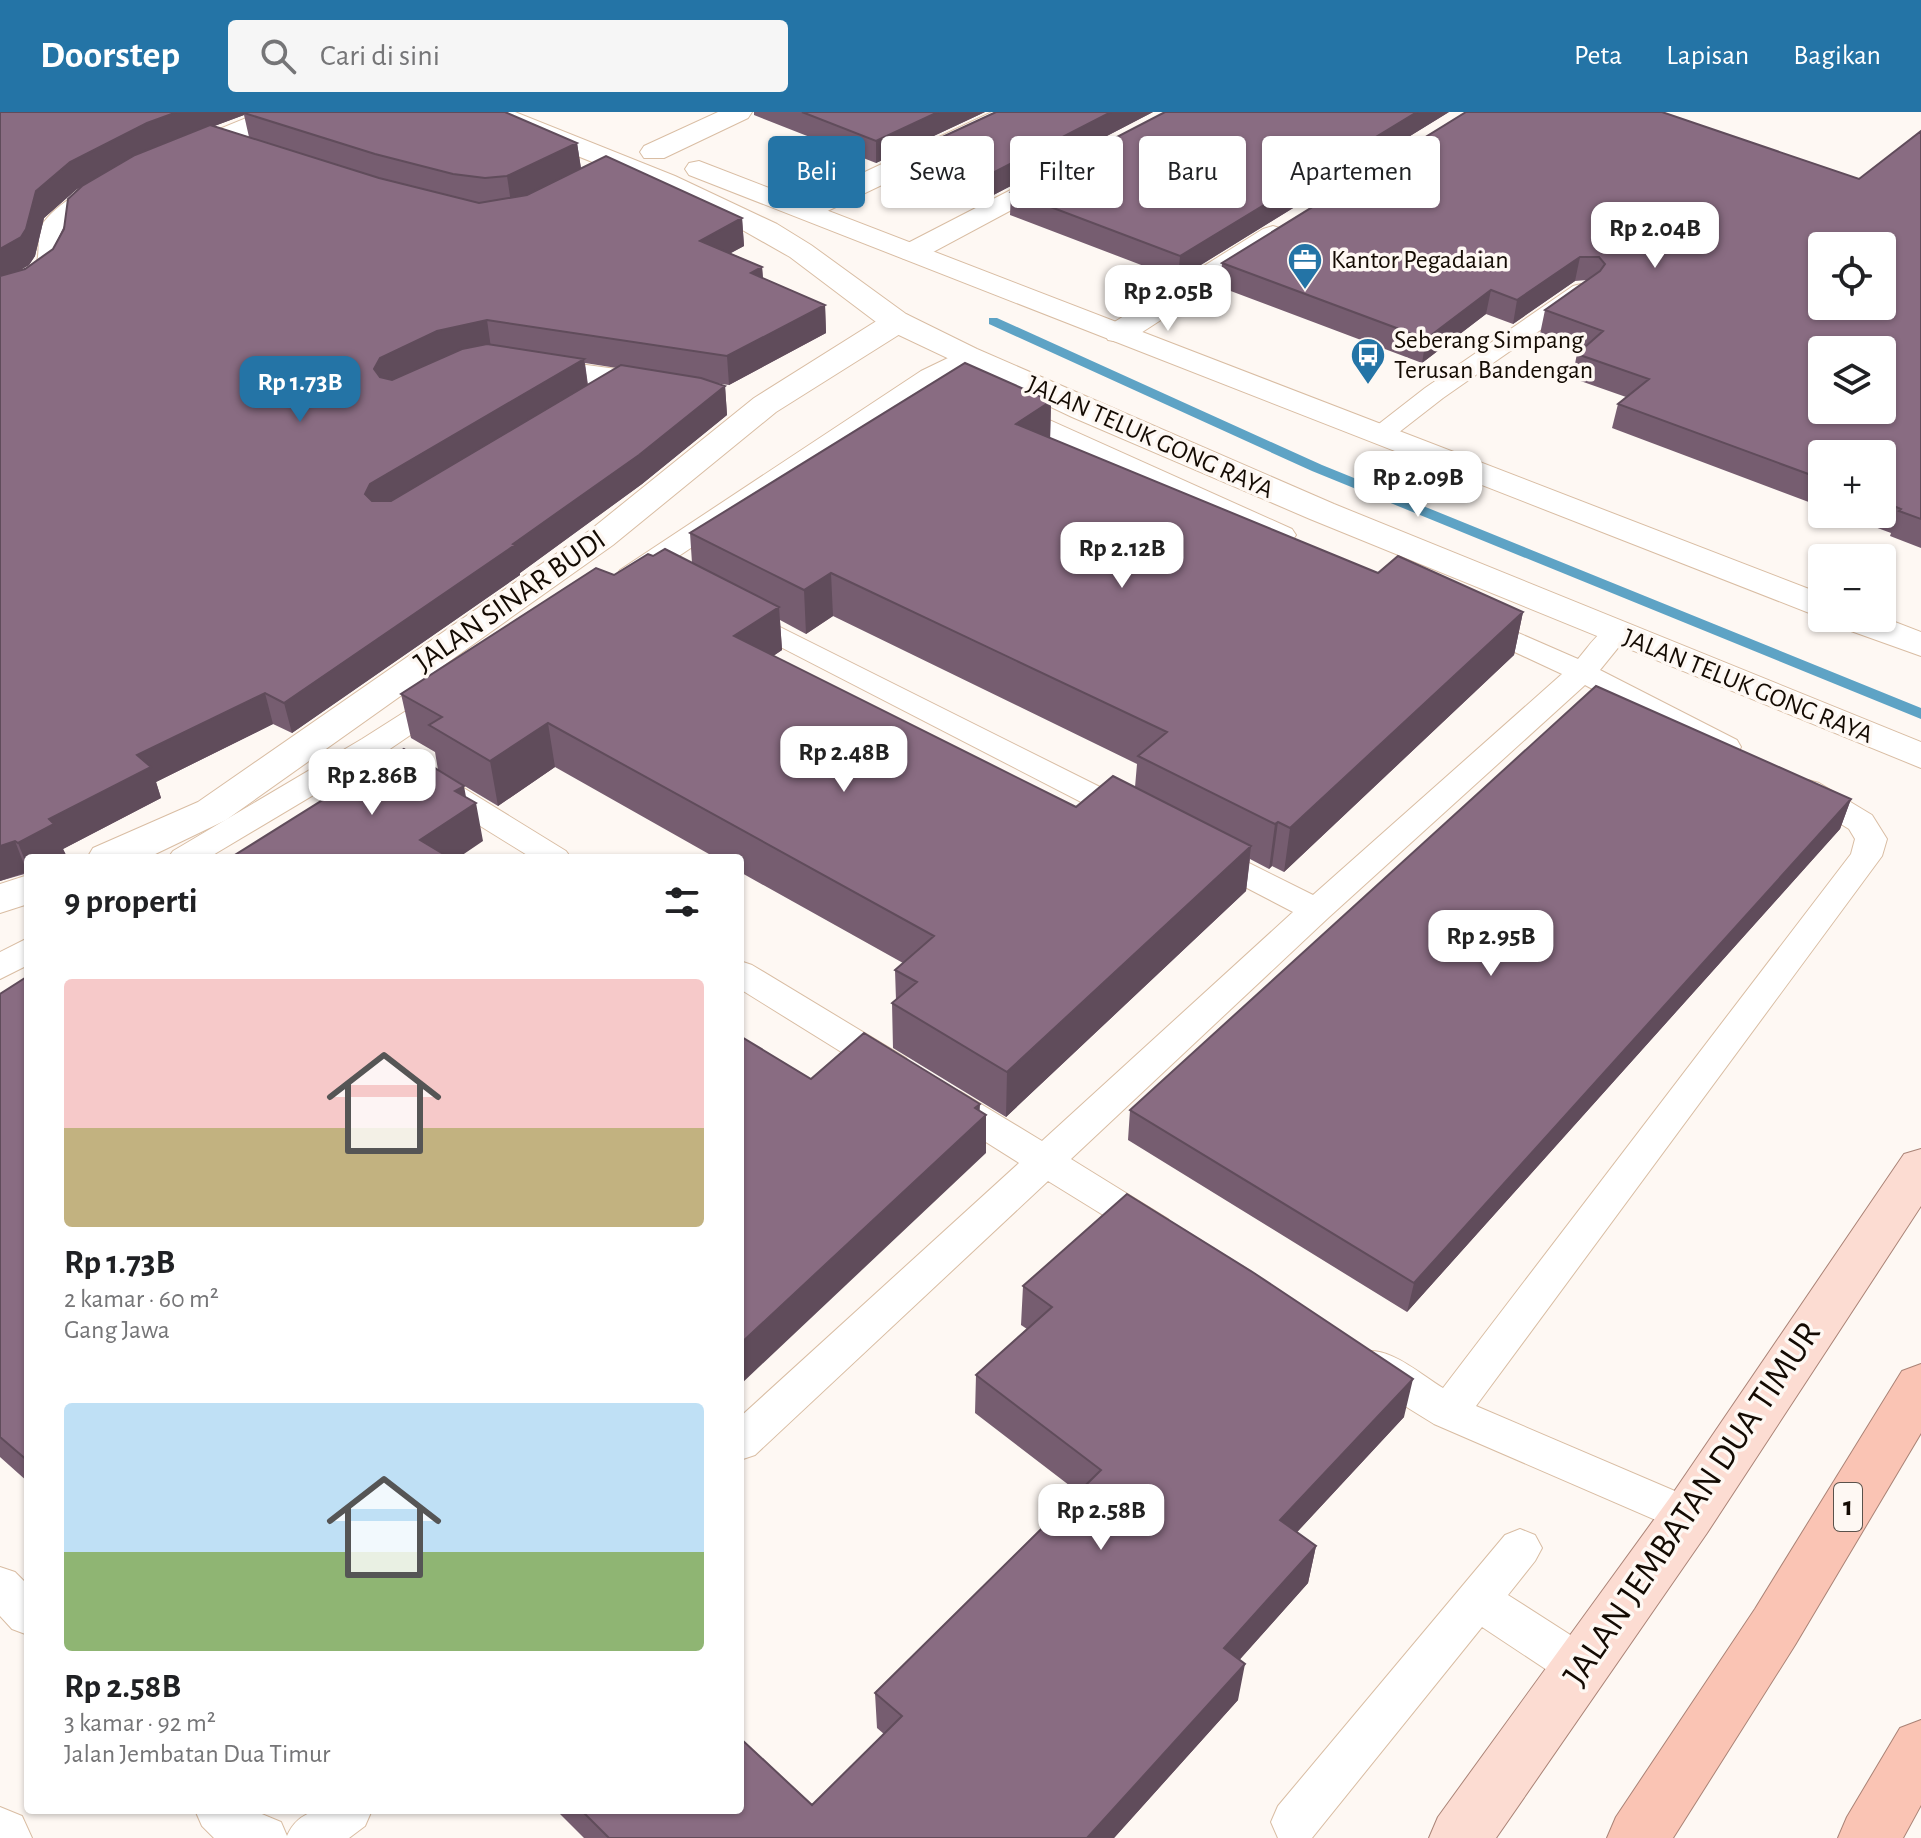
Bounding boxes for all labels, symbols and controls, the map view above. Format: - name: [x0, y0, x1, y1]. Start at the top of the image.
- search box: [228, 20, 788, 92]
- icon: search: [256, 34, 300, 78]
- text: Doorstep: [40, 37, 180, 75]
- text: Cari di sini: [320, 41, 440, 71]
- text: Peta: [1574, 42, 1622, 70]
- text: Lapisan: [1666, 42, 1749, 70]
- text: Bagikan: [1793, 42, 1881, 70]
- chip: Beli: [768, 136, 865, 208]
- chip: Sewa: [881, 136, 994, 208]
- chip: Filter: [1010, 136, 1123, 208]
- chip: Baru: [1139, 136, 1246, 208]
- chip: Apartemen: [1262, 136, 1440, 208]
- pin: Rp 2.04B: [1572, 202, 1738, 270]
- text: Rp 2.04B: [1609, 215, 1701, 241]
- map controls: [1808, 232, 1896, 632]
- button: locate: [1808, 232, 1896, 320]
- office icon: Kantor Pegadaian: [1286, 241, 1324, 291]
- place label: Kantor Pegadaian: [1331, 247, 1509, 273]
- pin: Rp 2.05B: [1085, 265, 1251, 333]
- text: Rp 2.05B: [1123, 278, 1213, 304]
- place label: Seberang Simpang Terusan Bandengan: [1394, 327, 1593, 383]
- bus stop icon: Seberang Simpang Terusan Bandengan: [1349, 336, 1387, 386]
- button: layers: [1808, 336, 1896, 424]
- pin: Rp 1.73B: [217, 356, 383, 424]
- text: Rp 1.73B: [257, 369, 343, 395]
- street label: JALAN TELUK GONG RAYA: [1023, 371, 1277, 503]
- button: +: [1808, 440, 1896, 528]
- pin: Rp 2.09B: [1335, 451, 1501, 519]
- text: Rp 2.09B: [1372, 464, 1464, 490]
- pin: Rp 2.12B: [1039, 522, 1205, 590]
- street label: JALAN SINAR BUDI: [409, 524, 611, 678]
- text: Rp 2.12B: [1078, 535, 1166, 561]
- button: −: [1808, 544, 1896, 632]
- street label: JALAN TELUK GONG RAYA: [1619, 624, 1877, 748]
- pin: Rp 2.48B: [761, 726, 927, 794]
- text: Rp 2.48B: [798, 739, 890, 765]
- pin: Rp 2.86B: [289, 749, 455, 817]
- text: Rp 2.86B: [327, 762, 417, 788]
- icon: filters: [660, 880, 704, 924]
- text: 9 properti: [64, 885, 198, 919]
- pin: Rp 2.95B: [1408, 910, 1574, 978]
- text: Rp 2.95B: [1446, 923, 1536, 949]
- icon: home: [312, 1031, 456, 1175]
- text: Rp 1.73B: [64, 1246, 175, 1280]
- text: 2 kamar · 60 m²: [64, 1286, 219, 1312]
- street label: JALAN JEMBATAN DUA TIMUR: [1557, 1315, 1827, 1693]
- text: Gang Jawa: [64, 1317, 170, 1343]
- icon: home: [312, 1455, 456, 1599]
- road number: 1: [1834, 1483, 1862, 1531]
- pin: Rp 2.58B: [1018, 1484, 1184, 1552]
- text: Rp 2.58B: [1056, 1497, 1146, 1523]
- text: Rp 2.58B: [64, 1670, 181, 1704]
- text: 3 kamar · 92 m²: [64, 1710, 216, 1736]
- text: Jalan Jembatan Dua Timur: [64, 1741, 330, 1767]

